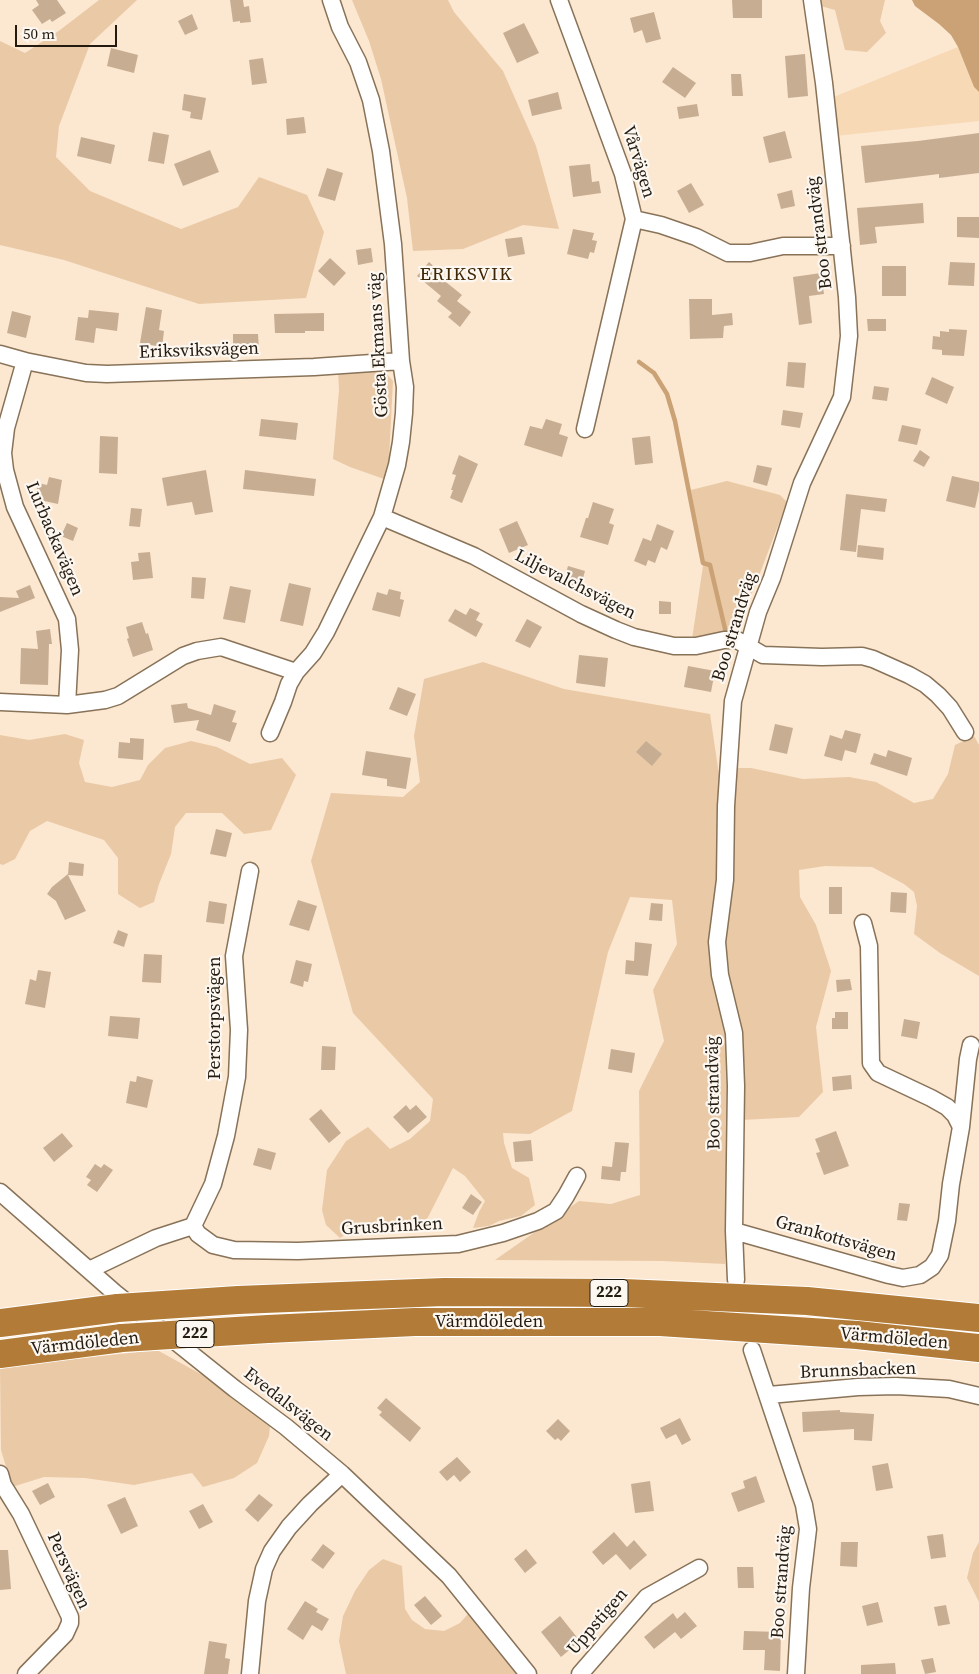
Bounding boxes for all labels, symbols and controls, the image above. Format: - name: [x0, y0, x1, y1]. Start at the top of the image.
- scale bar: [18, 15, 120, 47]
- text: 50 m: [23, 23, 55, 44]
- street label: Vårvägen: [617, 123, 659, 201]
- street label: Boo strandväg: [802, 175, 838, 291]
- district label: ERIKSVIK: [418, 264, 514, 286]
- street label: Gösta Ekmans väg: [364, 272, 394, 418]
- street label: Eriksviksvägen: [139, 338, 259, 364]
- street label: Lurbackavägen: [20, 479, 88, 599]
- street label: Liljevalchsvägen: [511, 545, 639, 625]
- street label: Boo strandväg: [708, 570, 762, 684]
- street label: Perstorpsvägen: [204, 956, 226, 1080]
- street label: Boo strandväg: [702, 1036, 726, 1150]
- street label: Grankottsvägen: [773, 1211, 899, 1267]
- street label: Grusbrinken: [341, 1214, 443, 1240]
- road number: 222: [590, 1280, 628, 1306]
- street label: Värmdöleden: [435, 1311, 543, 1333]
- road number: 222: [176, 1320, 214, 1348]
- street label: Värmdöleden: [839, 1324, 949, 1354]
- street label: Värmdöleden: [30, 1328, 140, 1360]
- street label: Brunnsbacken: [799, 1358, 917, 1384]
- street label: Evedalsvägen: [239, 1363, 337, 1447]
- street label: Boo strandväg: [767, 1525, 797, 1639]
- street label: Persvägen: [42, 1529, 94, 1613]
- street label: Uppstigen: [563, 1584, 633, 1660]

